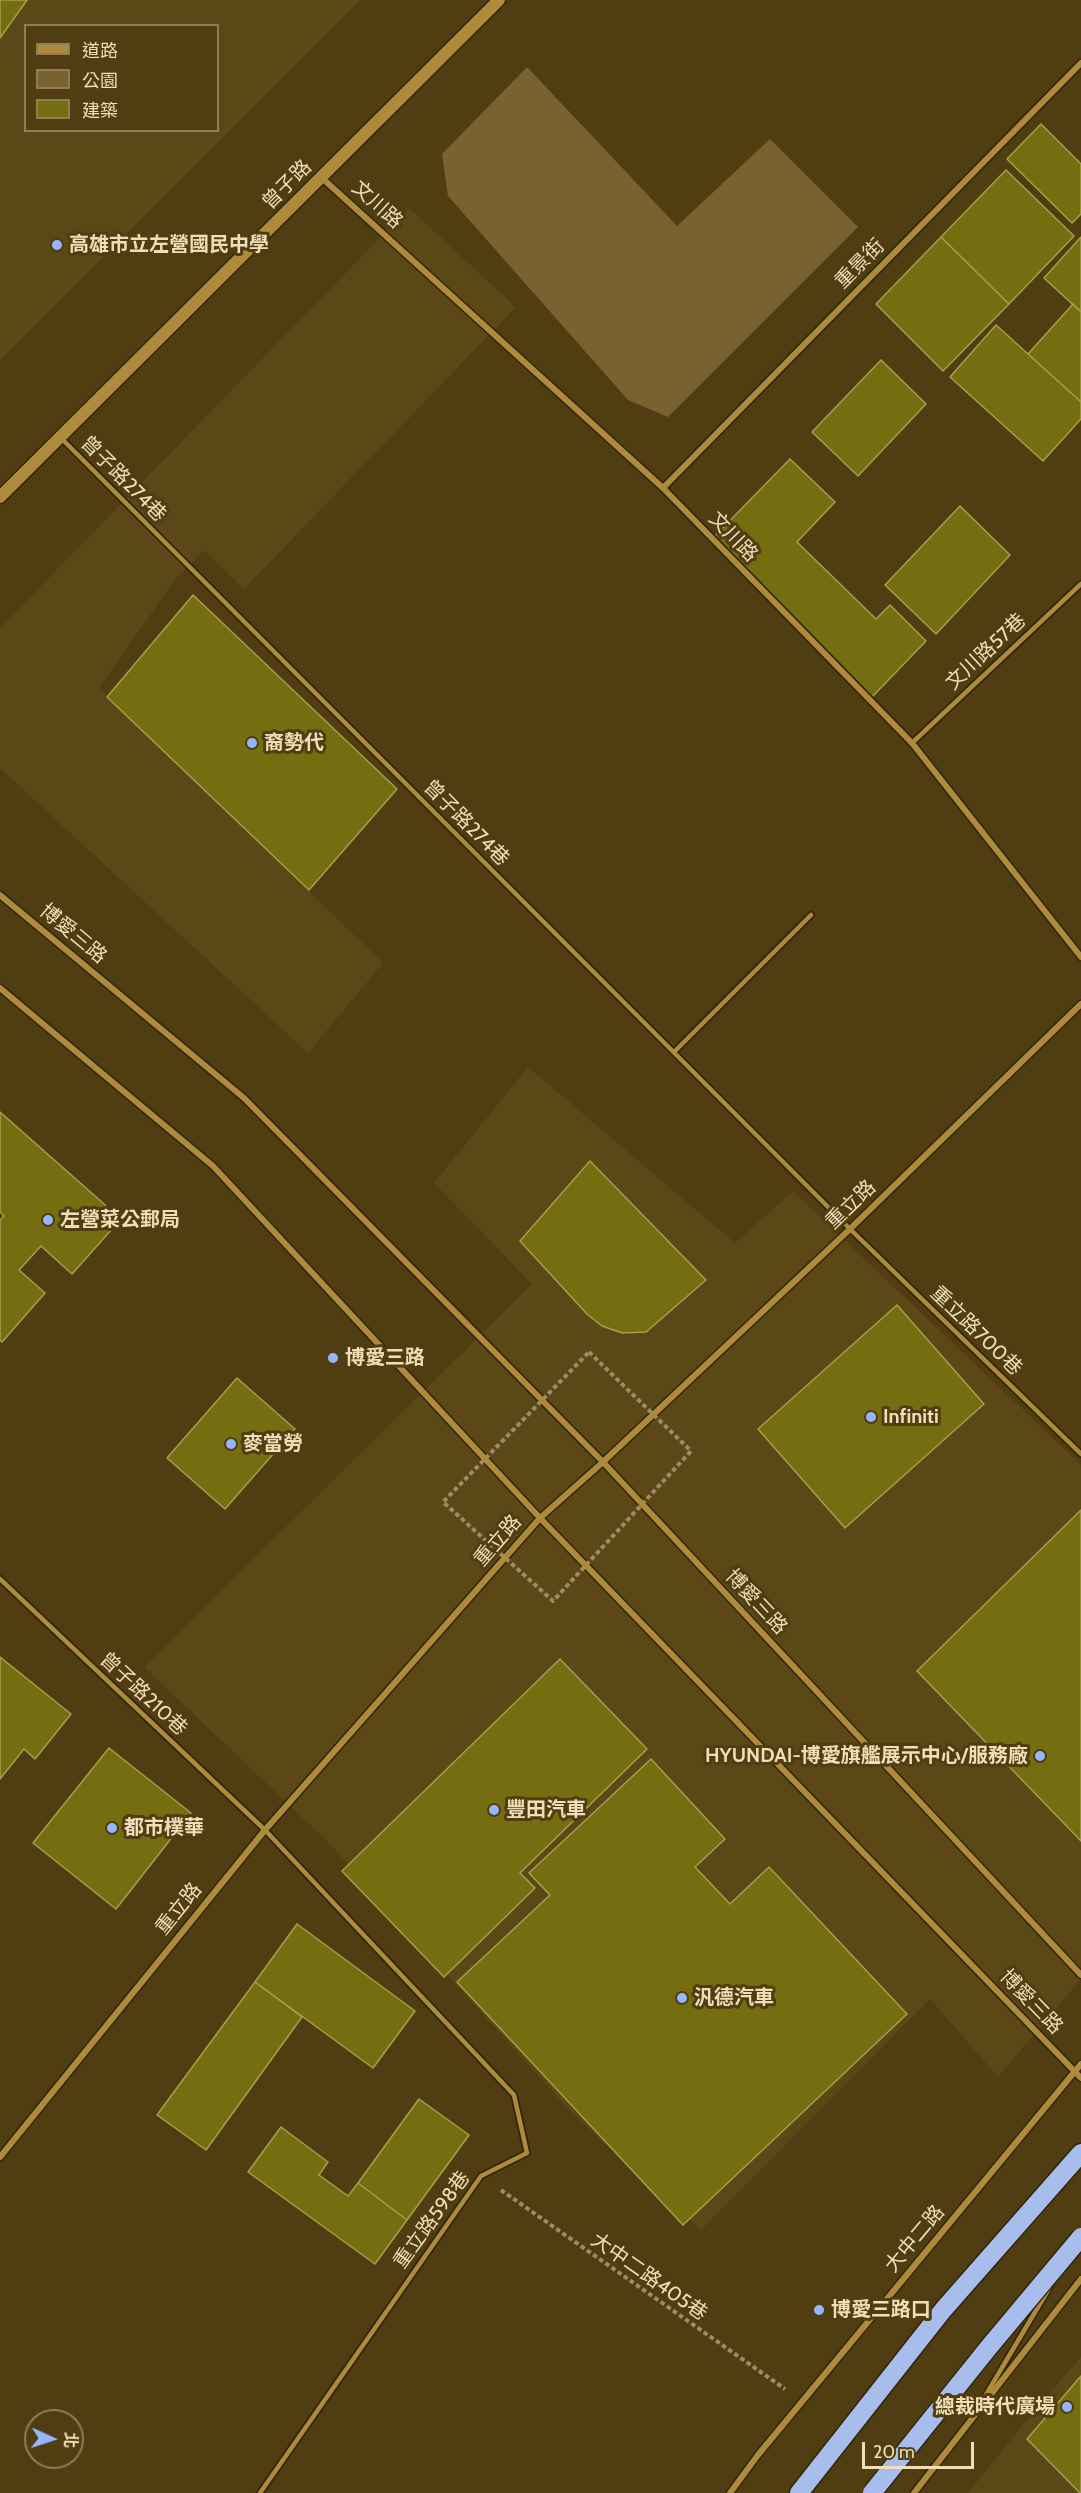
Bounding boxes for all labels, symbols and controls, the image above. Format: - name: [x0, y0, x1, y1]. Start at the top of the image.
- legend: [24, 24, 219, 132]
- text: 道路: [82, 40, 118, 62]
- text: 公園: [82, 70, 118, 92]
- text: 建築: [82, 100, 118, 122]
- street label: 曾子路: [257, 155, 317, 215]
- street label: 文川路: [347, 176, 407, 234]
- place label: 高雄市立左營國民中學: [69, 233, 269, 257]
- street label: 重景街: [830, 234, 890, 294]
- marker: 高雄市立左營國民中學: [50, 238, 64, 252]
- street label: 曾子路274巷: [75, 431, 171, 527]
- street label: 文川路: [704, 507, 762, 567]
- street label: 文川路57巷: [941, 609, 1031, 695]
- place label: 裔勢代: [264, 731, 324, 755]
- marker: 裔勢代: [245, 736, 259, 750]
- street label: 曾子路274巷: [418, 775, 514, 871]
- street label: 博愛三路: [35, 899, 111, 969]
- street label: 重立路: [821, 1176, 881, 1234]
- place label: 左營菜公郵局: [60, 1208, 180, 1232]
- marker: 左營菜公郵局: [41, 1213, 55, 1227]
- street label: 重立路700巷: [925, 1281, 1027, 1381]
- place label: 博愛三路: [345, 1346, 425, 1370]
- marker: 博愛三路: [326, 1351, 340, 1365]
- place label: Infiniti: [883, 1405, 939, 1429]
- marker: Infiniti: [864, 1410, 878, 1424]
- place label: 麥當勞: [243, 1432, 303, 1456]
- marker: 麥當勞: [224, 1437, 238, 1451]
- street label: 重立路: [469, 1510, 527, 1572]
- street label: 博愛三路: [720, 1565, 792, 1639]
- street label: 曾子路210巷: [94, 1647, 192, 1741]
- place label: HYUNDAI-博愛旗艦展示中心/服務廠: [705, 1744, 1028, 1768]
- marker: HYUNDAI-博愛旗艦展示中心/服務廠: [1033, 1749, 1047, 1763]
- place label: 豐田汽車: [506, 1798, 586, 1822]
- marker: 豐田汽車: [487, 1803, 501, 1817]
- place label: 都市樸華: [124, 1816, 204, 1840]
- marker: 都市樸華: [105, 1821, 119, 1835]
- street label: 重立路: [151, 1878, 207, 1940]
- street label: 博愛三路: [995, 1965, 1067, 2039]
- place label: 汎德汽車: [694, 1986, 774, 2010]
- marker: 汎德汽車: [675, 1991, 689, 2005]
- street label: 重立路598巷: [389, 2167, 475, 2273]
- street label: 大中二路: [880, 2201, 950, 2277]
- street label: 大中二路405巷: [586, 2228, 712, 2326]
- place label: 博愛三路口: [831, 2298, 931, 2322]
- marker: 博愛三路口: [812, 2303, 826, 2317]
- place label: 總裁時代廣場: [935, 2395, 1055, 2419]
- marker: 總裁時代廣場: [1060, 2400, 1074, 2414]
- north arrow: [24, 2409, 84, 2469]
- scale bar: [865, 2430, 978, 2468]
- text: 北: [61, 2431, 80, 2448]
- text: 20 m: [873, 2441, 915, 2463]

